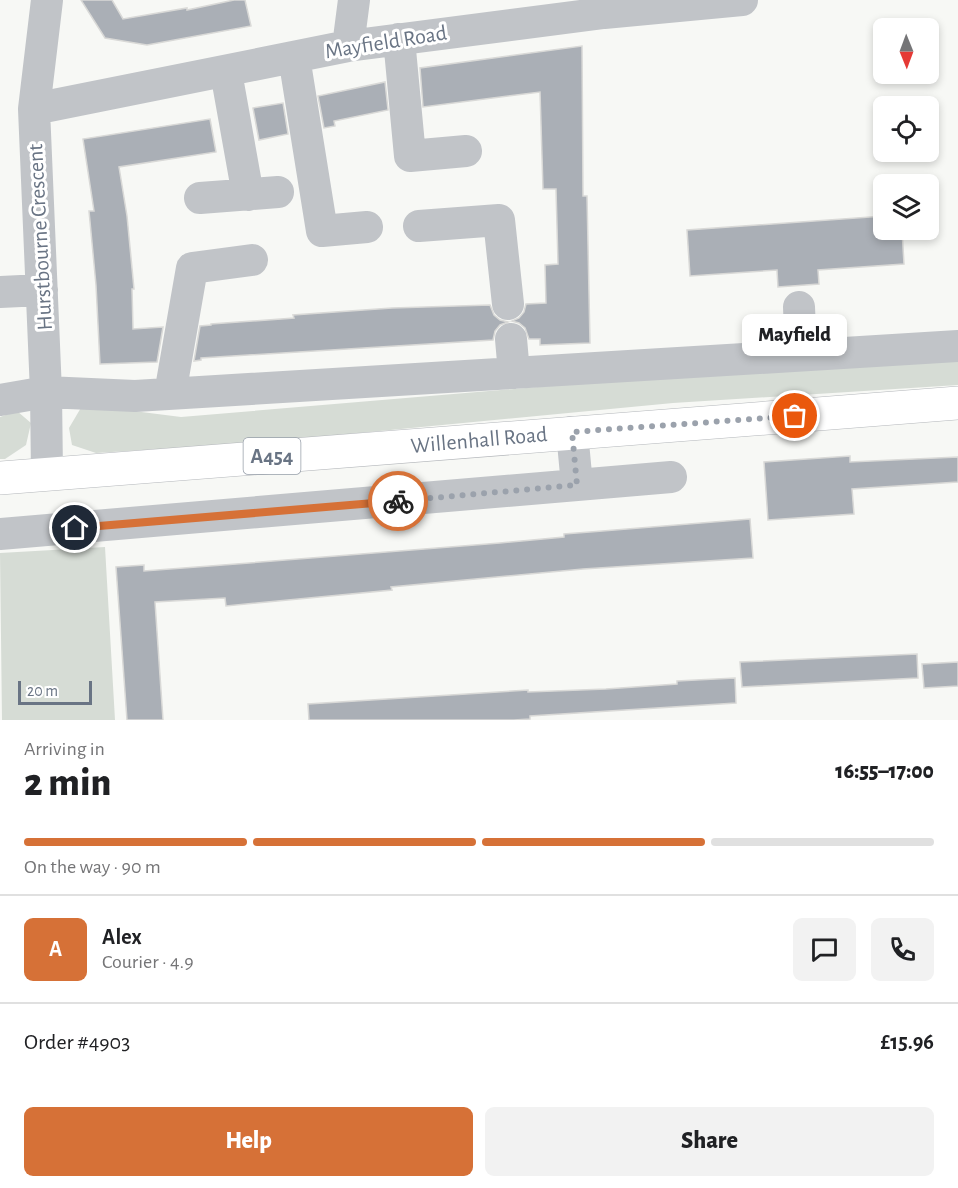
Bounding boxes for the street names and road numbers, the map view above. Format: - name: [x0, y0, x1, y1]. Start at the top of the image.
- street label: Mayfield Road: [324, 22, 448, 62]
- street label: Hurstbourne Crescent: [24, 143, 56, 331]
- street label: Willenhall Road: [410, 423, 548, 457]
- road number: A454: [244, 438, 300, 474]

